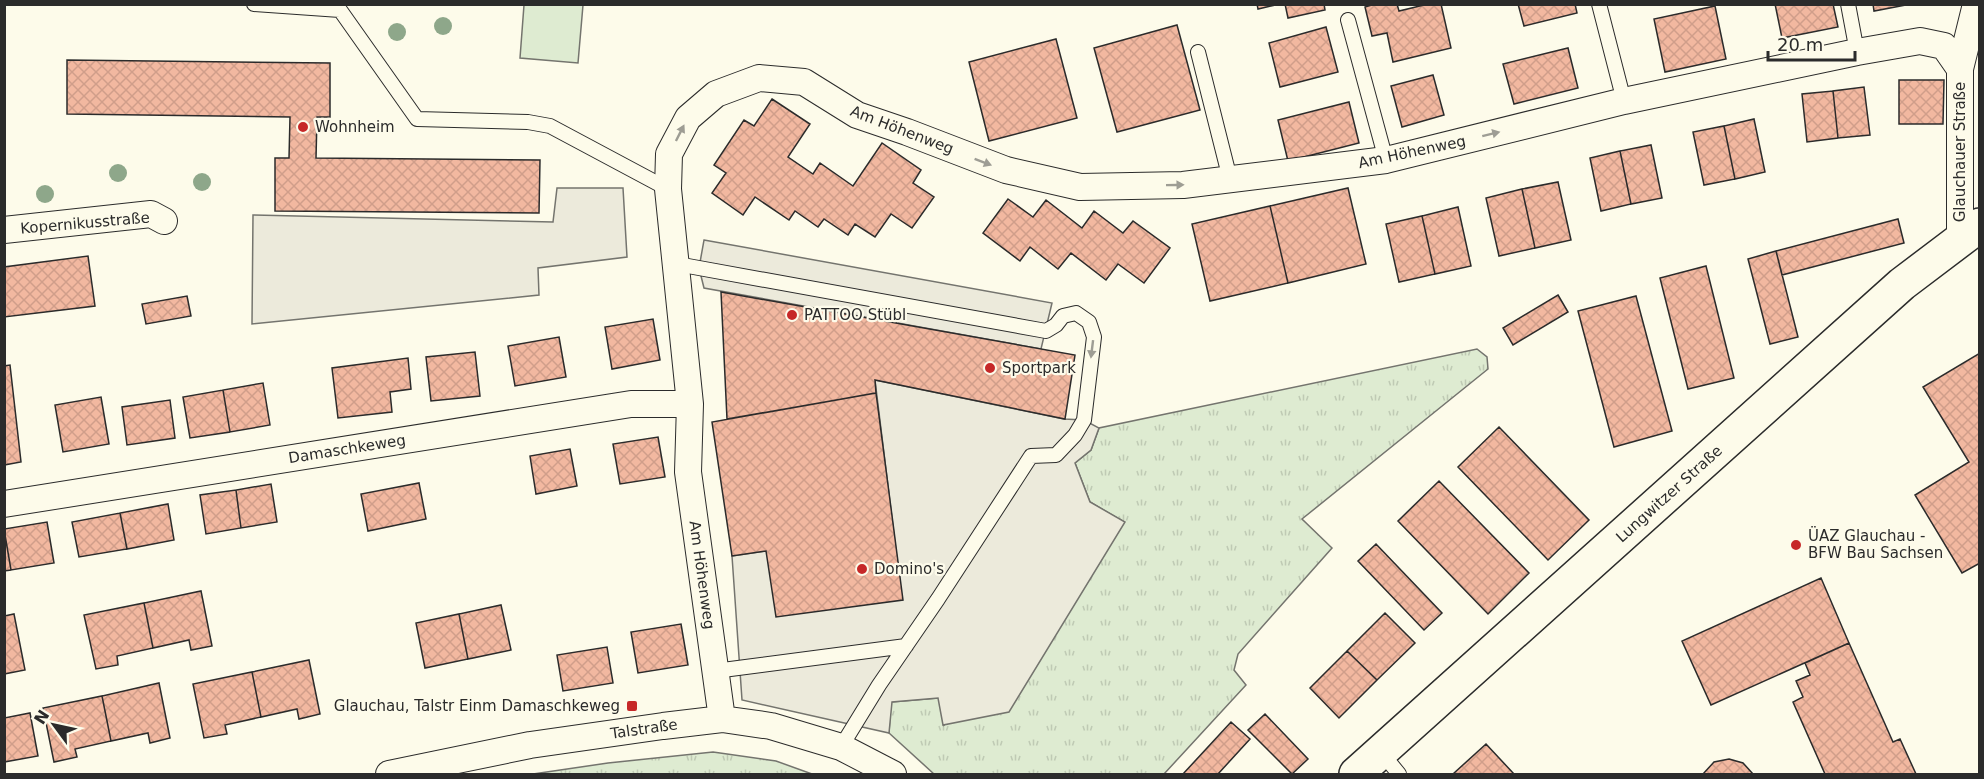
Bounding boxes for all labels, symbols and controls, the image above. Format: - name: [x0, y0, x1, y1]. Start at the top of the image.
- scale bar: [1768, 24, 1855, 62]
- text: 20 m: [1777, 34, 1823, 55]
- street label: Glauchauer Straße: [1951, 82, 1969, 222]
- street label: Am Höhenweg: [848, 102, 956, 158]
- place label: Wohnheim: [315, 118, 395, 136]
- marker: Wohnheim: [296, 120, 310, 134]
- one-way arrow: [675, 124, 685, 141]
- one-way arrow: [1482, 129, 1500, 139]
- street label: Am Höhenweg: [1357, 132, 1467, 172]
- one-way arrow: [974, 157, 992, 167]
- one-way arrow: [1165, 181, 1184, 190]
- street label: Kopernikusstraße: [20, 208, 150, 238]
- place label: PATTOO Stübl: [804, 306, 906, 324]
- marker: PATTOO Stübl: [785, 308, 799, 322]
- one-way arrow: [1088, 340, 1097, 359]
- place label: Sportpark: [1002, 359, 1076, 377]
- marker: Sportpark: [983, 361, 997, 375]
- street label: Damaschkeweg: [287, 431, 407, 467]
- street label: Lungwitzer Straße: [1612, 442, 1726, 546]
- street label: Am Höhenweg: [685, 520, 719, 630]
- place label: ÜAZ Glauchau - BFW Bau Sachsen: [1808, 526, 1943, 562]
- marker: ÜAZ Glauchau - BFW Bau Sachsen: [1789, 538, 1803, 552]
- place label: Domino's: [874, 560, 944, 578]
- marker: Domino's: [855, 562, 869, 576]
- north arrow: [24, 695, 84, 755]
- place label: Glauchau, Talstr Einm Damaschkeweg: [334, 697, 620, 715]
- marker: Glauchau, Talstr Einm Damaschkeweg: [625, 699, 639, 713]
- text: N: [30, 706, 53, 728]
- street label: Talstraße: [608, 715, 679, 743]

